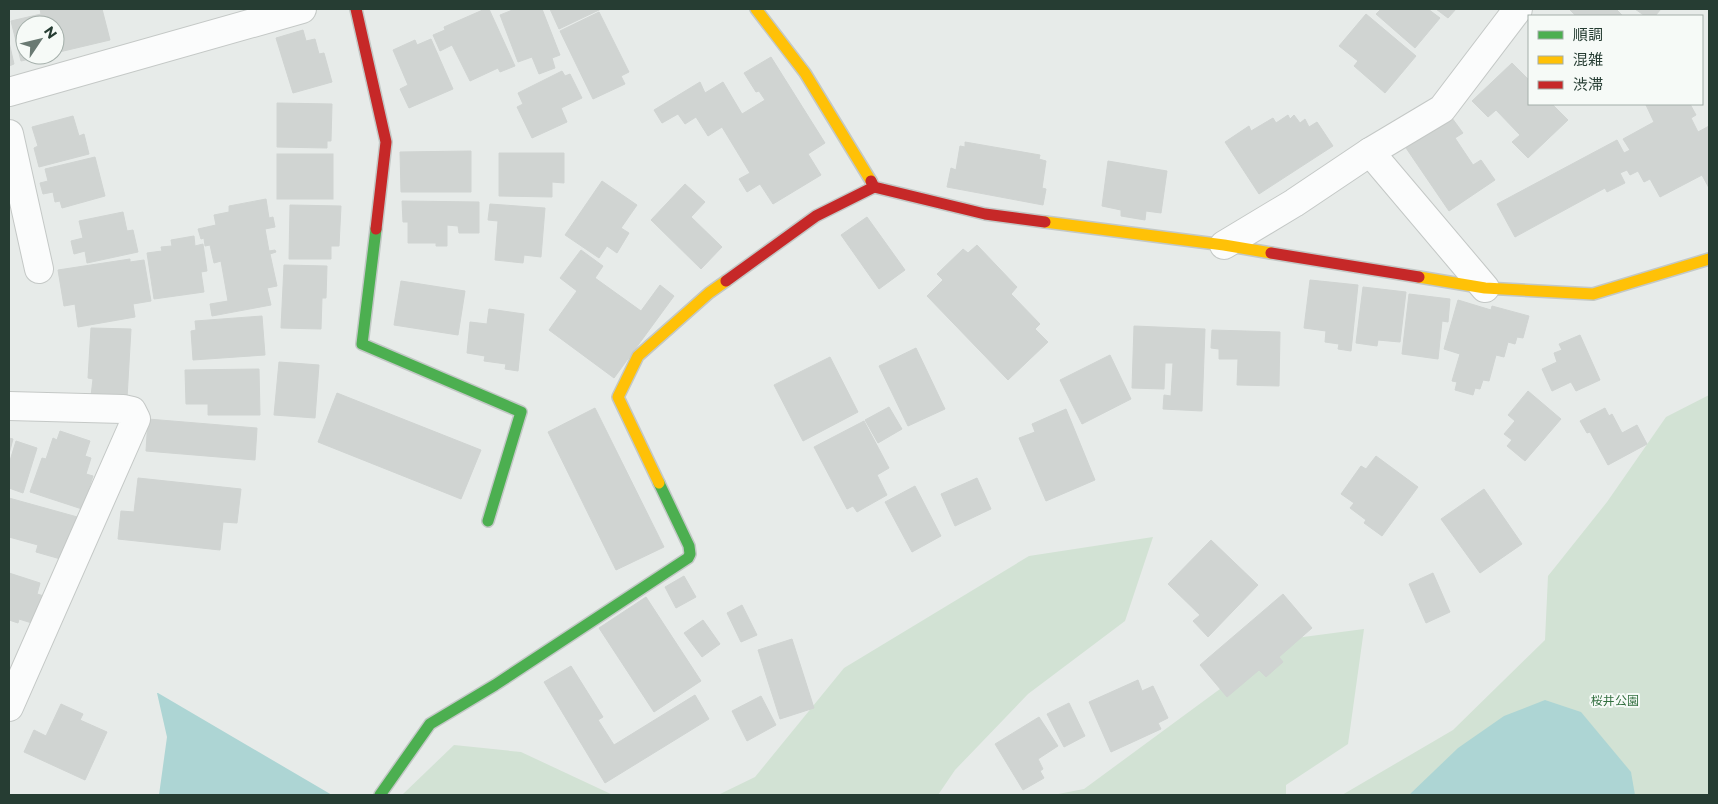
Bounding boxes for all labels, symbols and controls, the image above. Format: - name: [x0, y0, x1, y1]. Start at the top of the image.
- north arrow: [15, 15, 65, 65]
- legend: [1528, 15, 1703, 105]
- text: N: [40, 23, 61, 42]
- text: 順調: [1573, 25, 1603, 44]
- text: 混雑: [1573, 50, 1603, 69]
- text: 渋滞: [1573, 75, 1603, 94]
- park label: 桜井公園: [1591, 693, 1639, 708]

